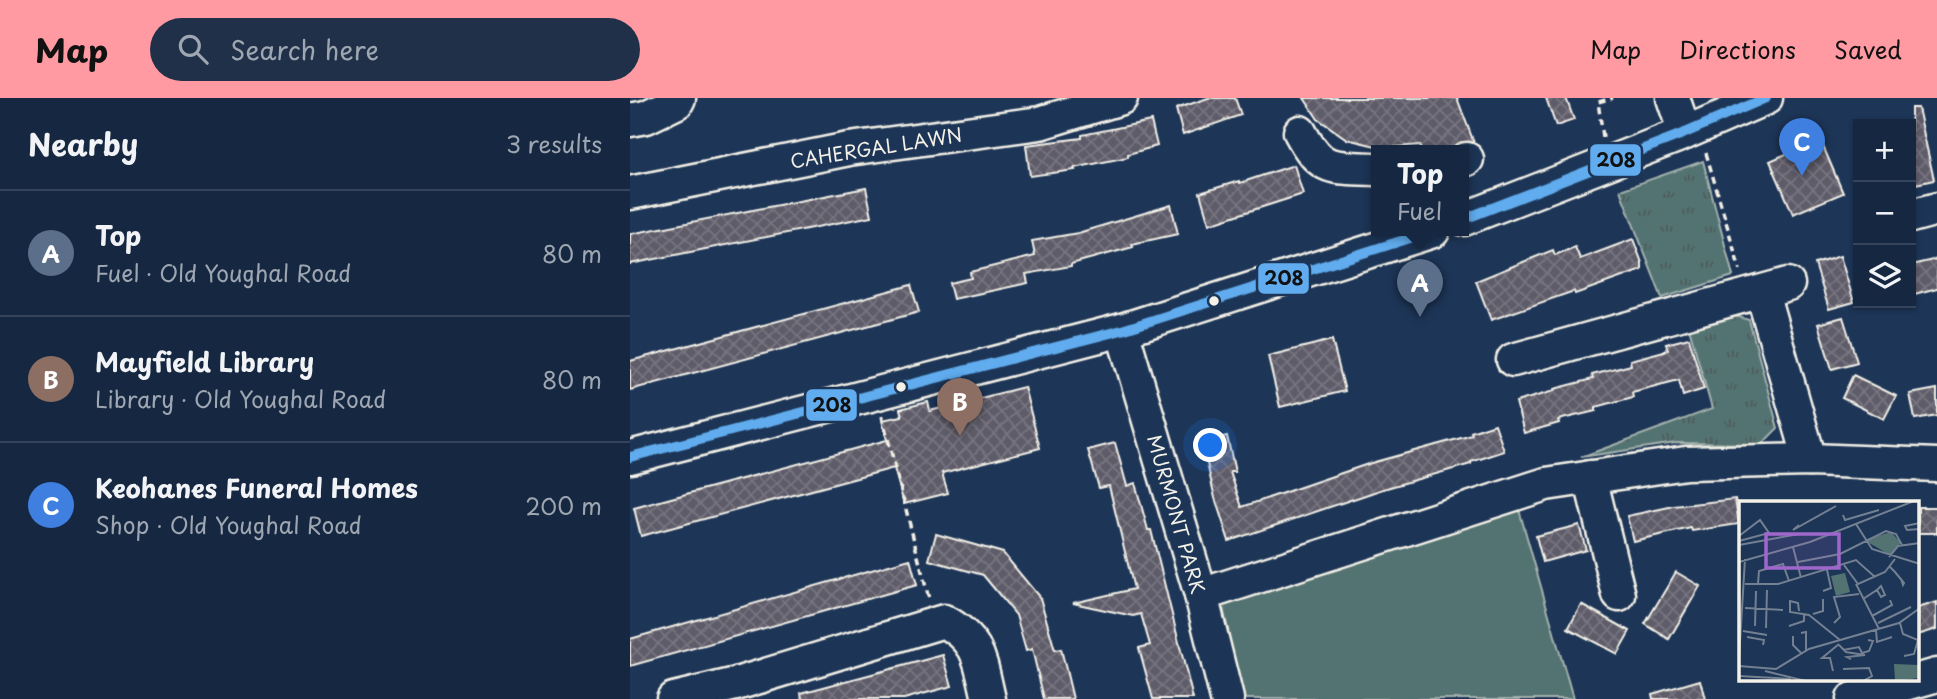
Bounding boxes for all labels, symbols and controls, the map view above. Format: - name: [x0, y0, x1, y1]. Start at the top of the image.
- search box: [150, 18, 640, 81]
- text: Map: [35, 24, 108, 74]
- icon: search: [174, 30, 212, 68]
- text: Search here: [230, 30, 379, 69]
- text: Map: [1590, 31, 1641, 67]
- text: Directions: [1679, 31, 1796, 67]
- text: Saved: [1834, 31, 1902, 67]
- pin: C: [1779, 118, 1825, 176]
- map controls: [1853, 119, 1916, 308]
- button: +: [1853, 119, 1916, 182]
- street label: CAHERGAL LAWN: [788, 120, 964, 174]
- text: Nearby: [28, 121, 138, 166]
- text: 3 results: [506, 126, 602, 161]
- line badge: 208: [1589, 143, 1642, 177]
- popup: [1371, 145, 1469, 236]
- text: 208: [1596, 145, 1636, 173]
- text: Top: [1397, 154, 1443, 193]
- button: −: [1853, 182, 1916, 245]
- text: Fuel: [1397, 193, 1442, 228]
- text: Top: [95, 216, 141, 255]
- text: A: [42, 236, 60, 271]
- text: 80 m: [542, 236, 602, 271]
- button: layers: [1853, 245, 1916, 308]
- text: Fuel · Old Youghal Road: [95, 255, 351, 290]
- pin: A: [1397, 259, 1443, 317]
- line badge: 208: [1257, 262, 1310, 295]
- text: 208: [1264, 263, 1304, 291]
- unlabelled marker: [1207, 294, 1221, 308]
- text: Mayfield Library: [95, 342, 314, 381]
- text: B: [43, 362, 59, 397]
- text: 80 m: [542, 362, 602, 397]
- pin: B: [937, 378, 983, 436]
- unlabelled marker: [894, 380, 908, 394]
- text: Library · Old Youghal Road: [95, 381, 386, 416]
- line badge: 208: [805, 388, 858, 422]
- text: 208: [812, 390, 852, 418]
- your location: [1193, 428, 1227, 462]
- street label: MURMONT PARK: [1141, 431, 1213, 597]
- text: Keohanes Funeral Homes: [95, 468, 418, 507]
- text: C: [42, 488, 60, 523]
- text: 200 m: [525, 488, 602, 523]
- inset map: [1739, 501, 1920, 682]
- text: Shop · Old Youghal Road: [95, 507, 361, 542]

